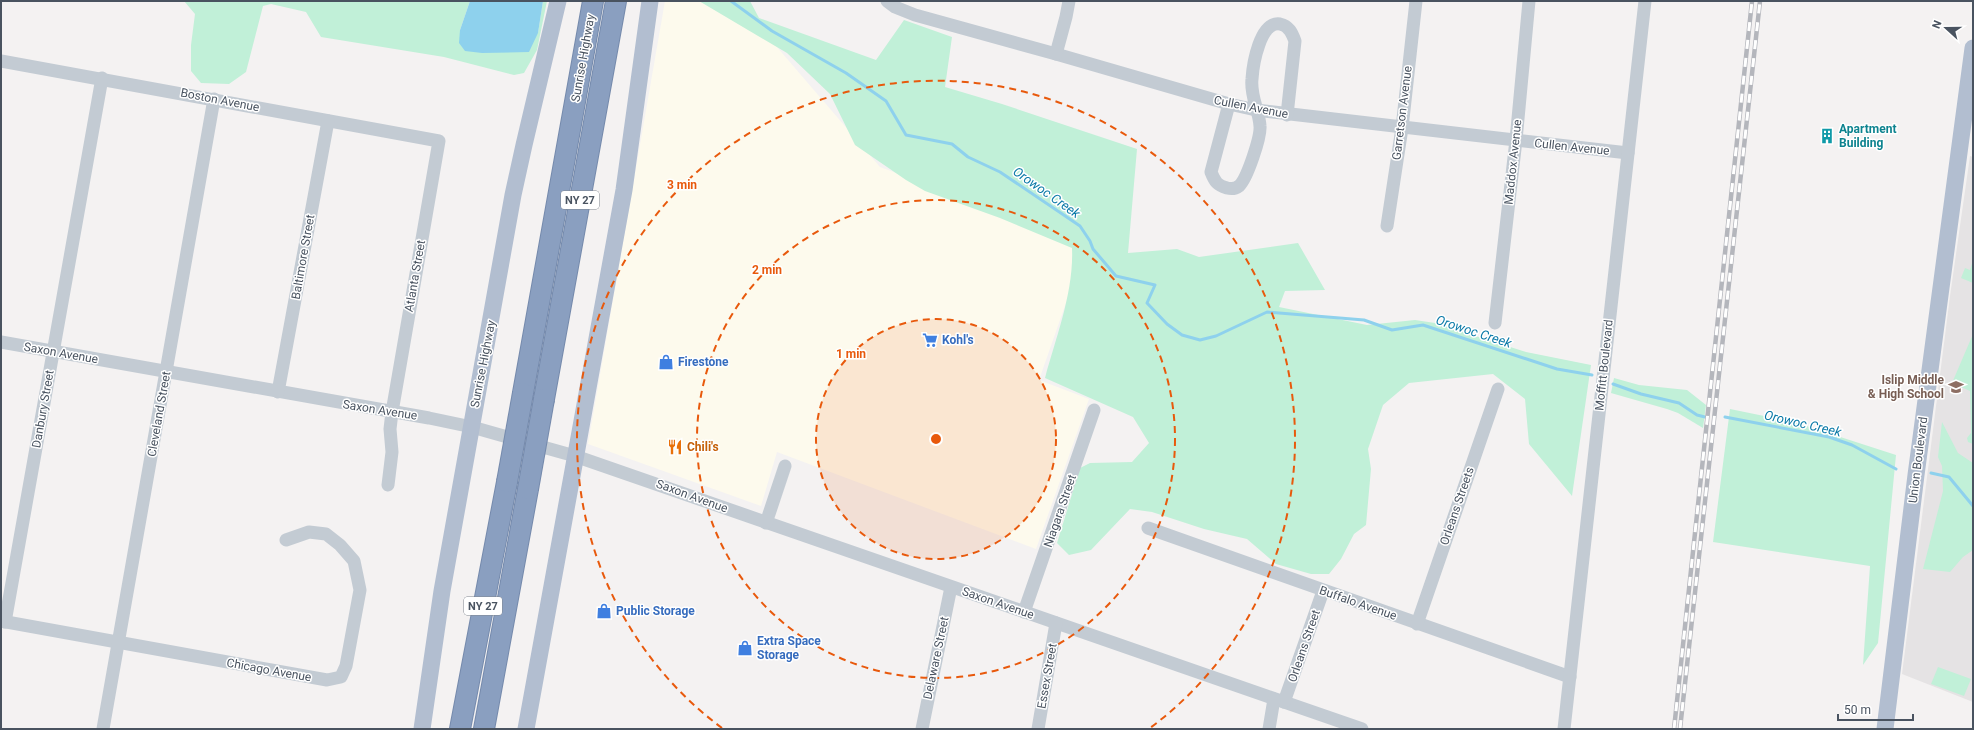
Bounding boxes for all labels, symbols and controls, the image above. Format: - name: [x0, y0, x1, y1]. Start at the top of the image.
- north arrow: [1926, 8, 1966, 48]
- street label: Sunrise Highway: [568, 13, 598, 103]
- text: N: [1930, 18, 1945, 31]
- street label: Garretson Avenue: [1389, 65, 1415, 161]
- street label: Boston Avenue: [179, 85, 261, 115]
- street label: Cullen Avenue: [1213, 93, 1289, 121]
- street label: Maddox Avenue: [1502, 119, 1524, 205]
- place label: Apartment Building: [1839, 122, 1896, 150]
- building icon: Apartment Building: [1818, 127, 1836, 145]
- street label: Cullen Avenue: [1534, 136, 1610, 158]
- water label: Orowoc Creek: [1010, 164, 1084, 221]
- text: 3 min: [667, 178, 697, 192]
- road number: NY 27: [561, 191, 599, 209]
- street label: Baltimore Street: [289, 213, 317, 301]
- street label: Atlanta Street: [402, 239, 428, 313]
- text: 2 min: [752, 263, 782, 277]
- water label: Orowoc Creek: [1434, 312, 1514, 351]
- street label: Sunrise Highway: [468, 319, 498, 409]
- street label: Moffitt Boulevard: [1592, 319, 1616, 411]
- supermarket icon: Kohl's: [921, 331, 939, 349]
- place label: Kohl's: [942, 333, 974, 347]
- street label: Saxon Avenue: [23, 340, 99, 366]
- text: 1 min: [836, 347, 866, 361]
- shop icon: Firestone: [657, 353, 675, 371]
- place label: Firestone: [678, 355, 729, 369]
- street label: Danbury Street: [29, 369, 57, 449]
- street label: Cleveland Street: [145, 370, 173, 458]
- place label: Islip Middle & High School: [1868, 373, 1945, 401]
- school or university icon: Islip Middle & High School: [1947, 378, 1965, 396]
- street label: Saxon Avenue: [342, 397, 418, 423]
- water label: Orowoc Creek: [1763, 407, 1843, 440]
- street label: Union Boulevard: [1906, 416, 1930, 504]
- centre of rings: [929, 432, 943, 446]
- restaurant icon: Chili's: [666, 438, 684, 456]
- place label: Chili's: [687, 440, 719, 454]
- street label: Orleans Streets: [1437, 465, 1477, 547]
- street label: Niagara Street: [1041, 473, 1079, 549]
- street label: Saxon Avenue: [654, 477, 730, 515]
- street label: Buffalo Avenue: [1317, 583, 1399, 623]
- street label: Saxon Avenue: [960, 584, 1036, 622]
- road number: NY 27: [464, 597, 502, 615]
- shop icon: Public Storage: [595, 602, 613, 620]
- place label: Public Storage: [616, 604, 695, 618]
- street label: Orleans Street: [1285, 608, 1323, 684]
- street label: Delaware Street: [920, 615, 952, 701]
- place label: Extra Space Storage: [757, 634, 821, 662]
- shop icon: Extra Space Storage: [736, 639, 754, 657]
- street label: Essex Street: [1034, 642, 1060, 710]
- street label: Chicago Avenue: [225, 656, 313, 684]
- scale bar: [1838, 696, 1913, 722]
- text: 50 m: [1844, 703, 1871, 717]

